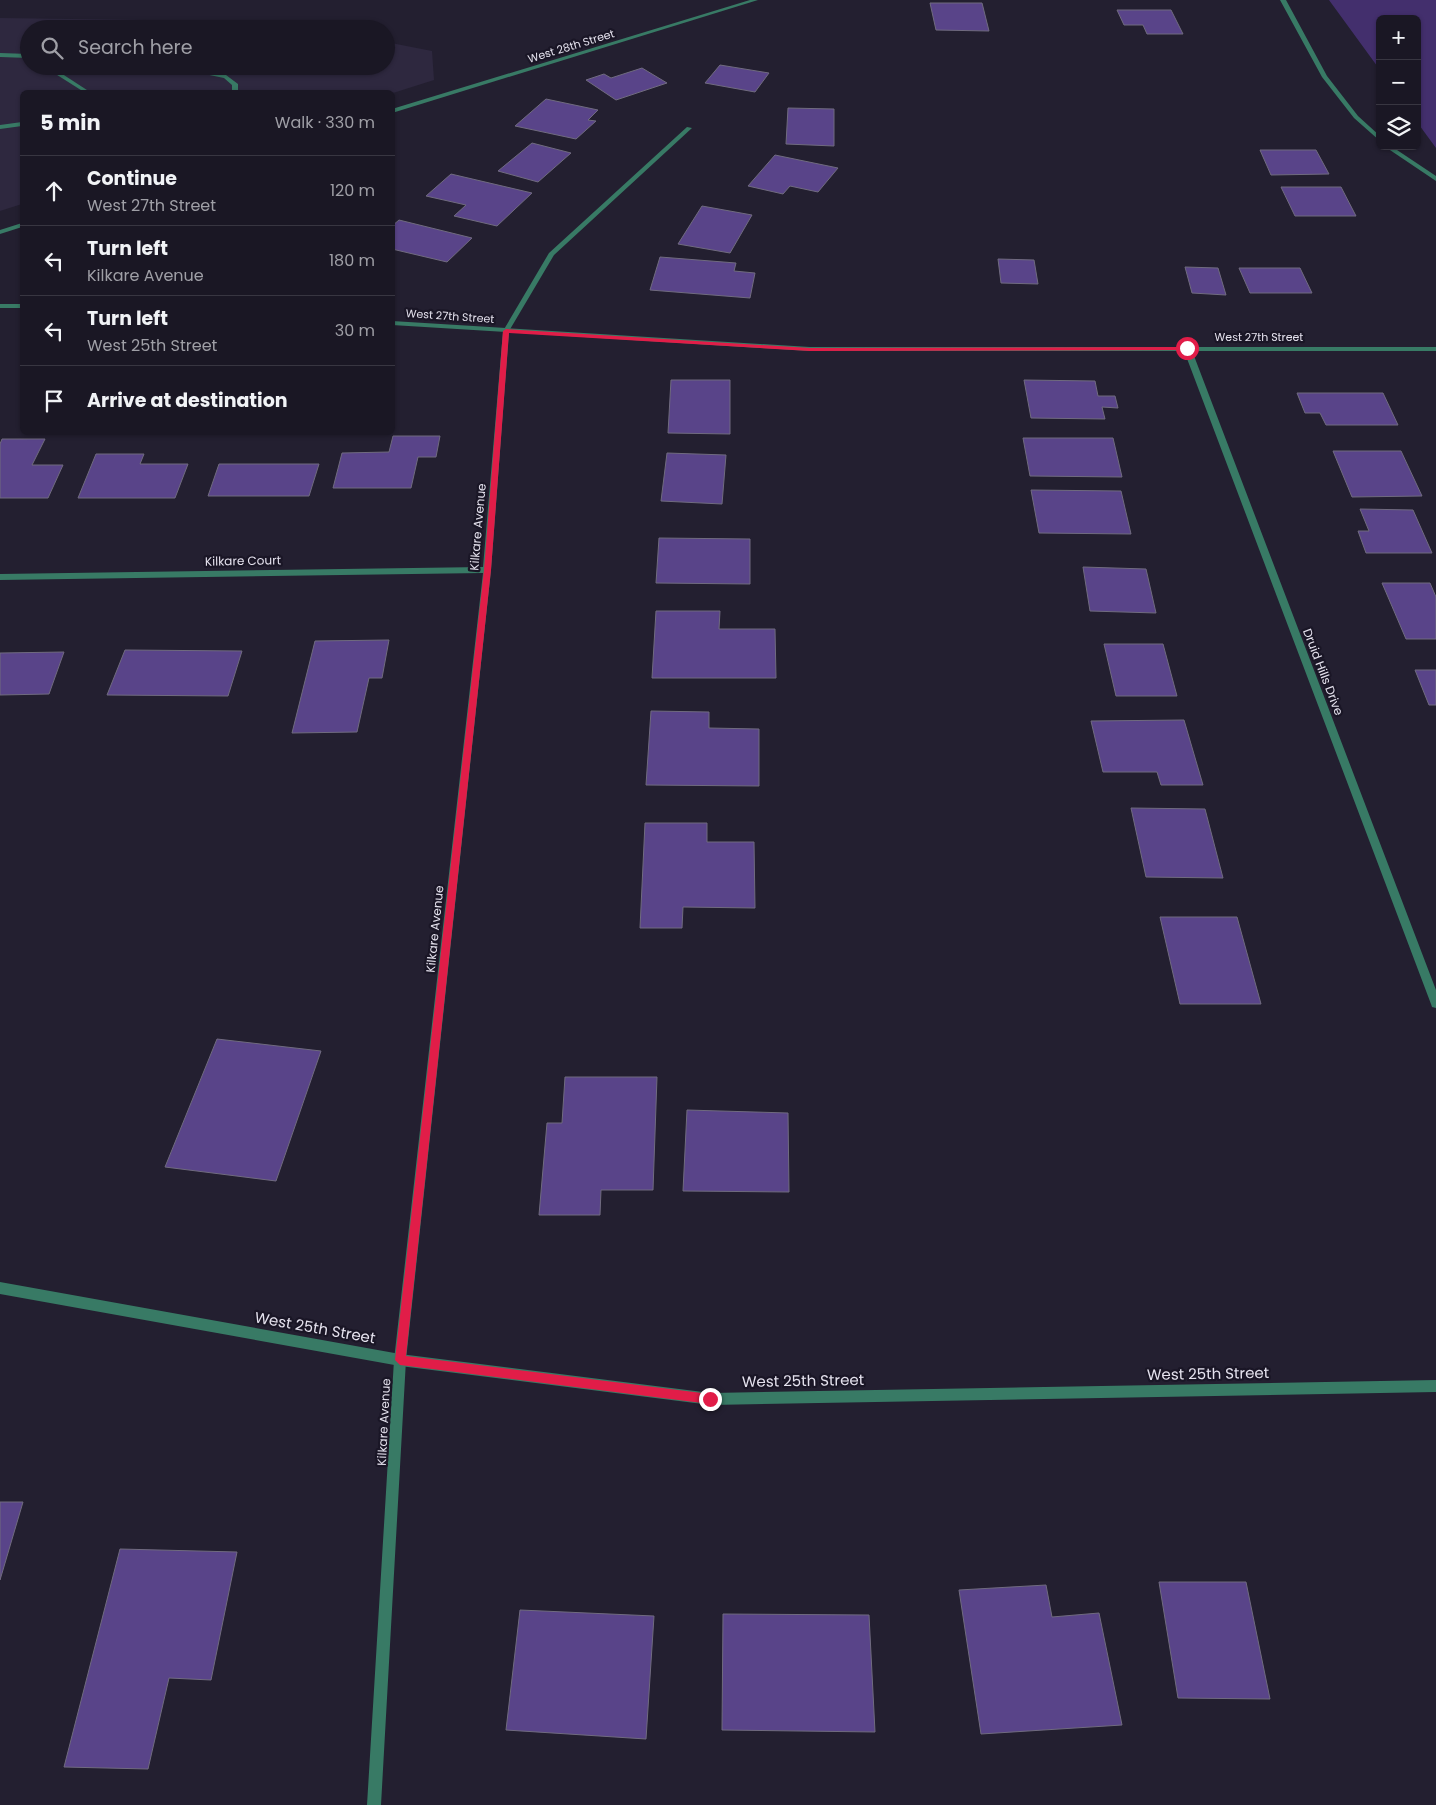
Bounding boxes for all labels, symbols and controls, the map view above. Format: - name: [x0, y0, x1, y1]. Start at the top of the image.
- map controls: [1376, 15, 1421, 150]
- button: +: [1376, 15, 1421, 60]
- search box: [20, 20, 395, 75]
- street label: West 28th Street: [526, 25, 616, 67]
- icon: search: [38, 34, 66, 62]
- text: Search here: [78, 34, 192, 61]
- button: −: [1376, 60, 1421, 105]
- button: layers: [1376, 105, 1421, 150]
- text: 5 min: [40, 108, 101, 137]
- text: Walk · 330 m: [275, 111, 375, 134]
- text: Continue: [87, 165, 177, 192]
- icon: ahead: [40, 177, 68, 205]
- text: 120 m: [330, 179, 375, 202]
- text: West 27th Street: [87, 194, 216, 217]
- text: Turn left: [87, 235, 168, 262]
- icon: left: [40, 247, 68, 275]
- text: 180 m: [329, 249, 375, 272]
- text: Kilkare Avenue: [87, 264, 204, 287]
- text: Turn left: [87, 305, 168, 332]
- street label: West 27th Street: [405, 305, 495, 327]
- icon: left: [40, 317, 68, 345]
- text: 30 m: [335, 319, 375, 342]
- street label: West 27th Street: [1215, 329, 1303, 345]
- text: West 25th Street: [87, 334, 217, 357]
- route start: [1176, 337, 1199, 360]
- icon: arrive: [40, 387, 68, 415]
- text: Arrive at destination: [87, 387, 288, 414]
- street label: Kilkare Avenue: [465, 483, 490, 571]
- street label: Kilkare Court: [205, 551, 281, 570]
- street label: Druid Hills Drive: [1299, 626, 1348, 718]
- street label: Kilkare Avenue: [421, 885, 448, 973]
- street label: West 25th Street: [253, 1307, 377, 1348]
- street label: West 25th Street: [1147, 1362, 1269, 1385]
- street label: West 25th Street: [742, 1369, 864, 1392]
- street label: Kilkare Avenue: [373, 1378, 394, 1466]
- route end: [699, 1388, 722, 1411]

